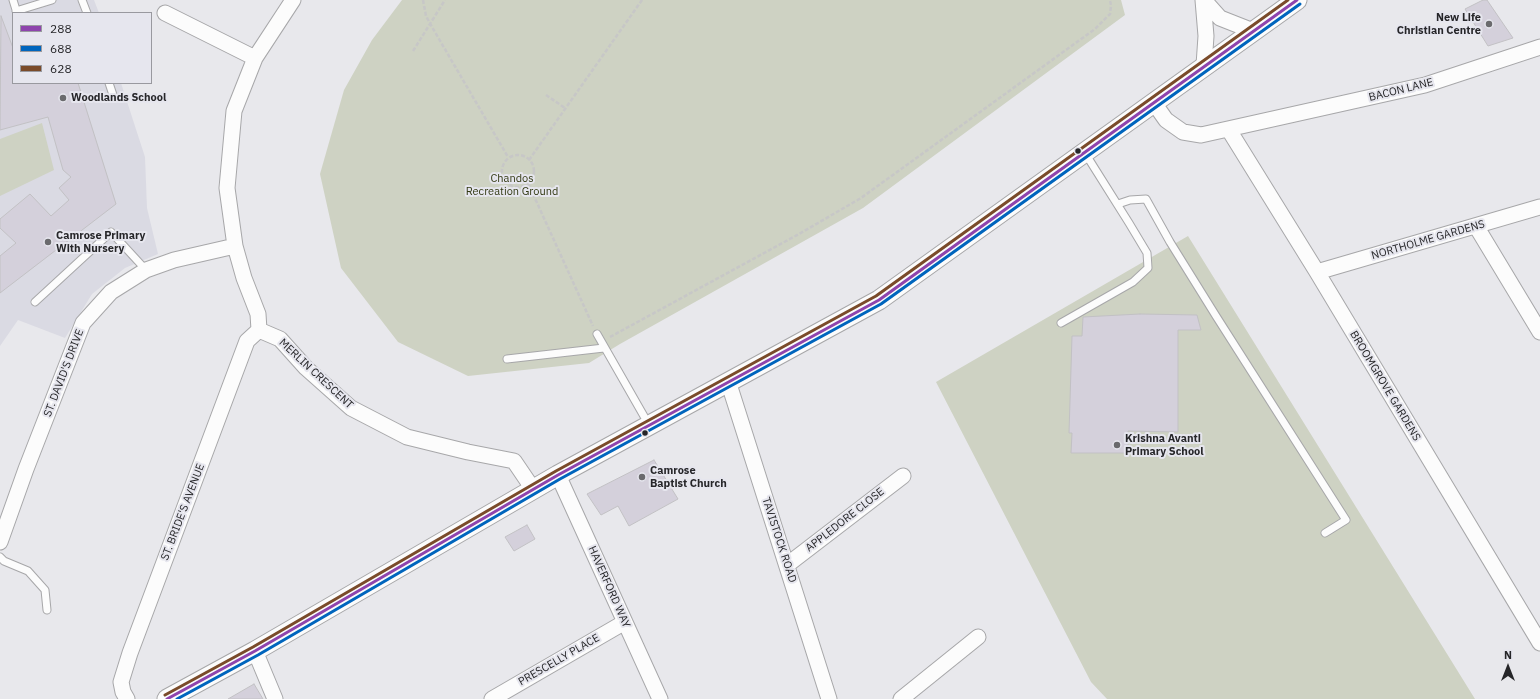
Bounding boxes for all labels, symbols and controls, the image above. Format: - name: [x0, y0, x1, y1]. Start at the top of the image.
- place label: New Life Christian Centre: [1397, 11, 1481, 37]
- legend: [12, 12, 152, 84]
- marker: New Life Christian Centre: [1484, 19, 1494, 29]
- text: 288: [50, 21, 72, 36]
- text: 688: [50, 41, 72, 56]
- text: 628: [50, 61, 72, 76]
- street label: BACON LANE: [1367, 76, 1435, 104]
- place label: Woodlands School: [71, 91, 166, 105]
- marker: Woodlands School: [58, 93, 68, 103]
- unlabelled marker: [1073, 146, 1083, 156]
- park label: Chandos Recreation Ground: [466, 172, 558, 198]
- street label: NORTHOLME GARDENS: [1370, 217, 1486, 263]
- place label: Camrose Primary With Nursery: [56, 229, 145, 255]
- marker: Camrose Primary With Nursery: [43, 237, 53, 247]
- street label: ST. DAVID'S DRIVE: [41, 327, 87, 419]
- street label: BROOMGROVE GARDENS: [1347, 328, 1423, 444]
- street label: MERLIN CRESCENT: [276, 336, 356, 412]
- unlabelled marker: [640, 428, 650, 438]
- place label: Krishna Avanti Primary School: [1125, 432, 1204, 458]
- marker: Krishna Avanti Primary School: [1112, 440, 1122, 450]
- street label: ST. BRIDE'S AVENUE: [158, 462, 208, 562]
- place label: Camrose Baptist Church: [650, 464, 727, 490]
- marker: Camrose Baptist Church: [637, 472, 647, 482]
- street label: APPLEDORE CLOSE: [803, 485, 887, 555]
- street label: TAVISTOCK ROAD: [759, 496, 799, 584]
- street label: HAVERFORD WAY: [585, 544, 633, 630]
- street label: PRESCELLY PLACE: [516, 631, 602, 689]
- north arrow: [1488, 647, 1528, 687]
- text: N: [1504, 648, 1512, 662]

